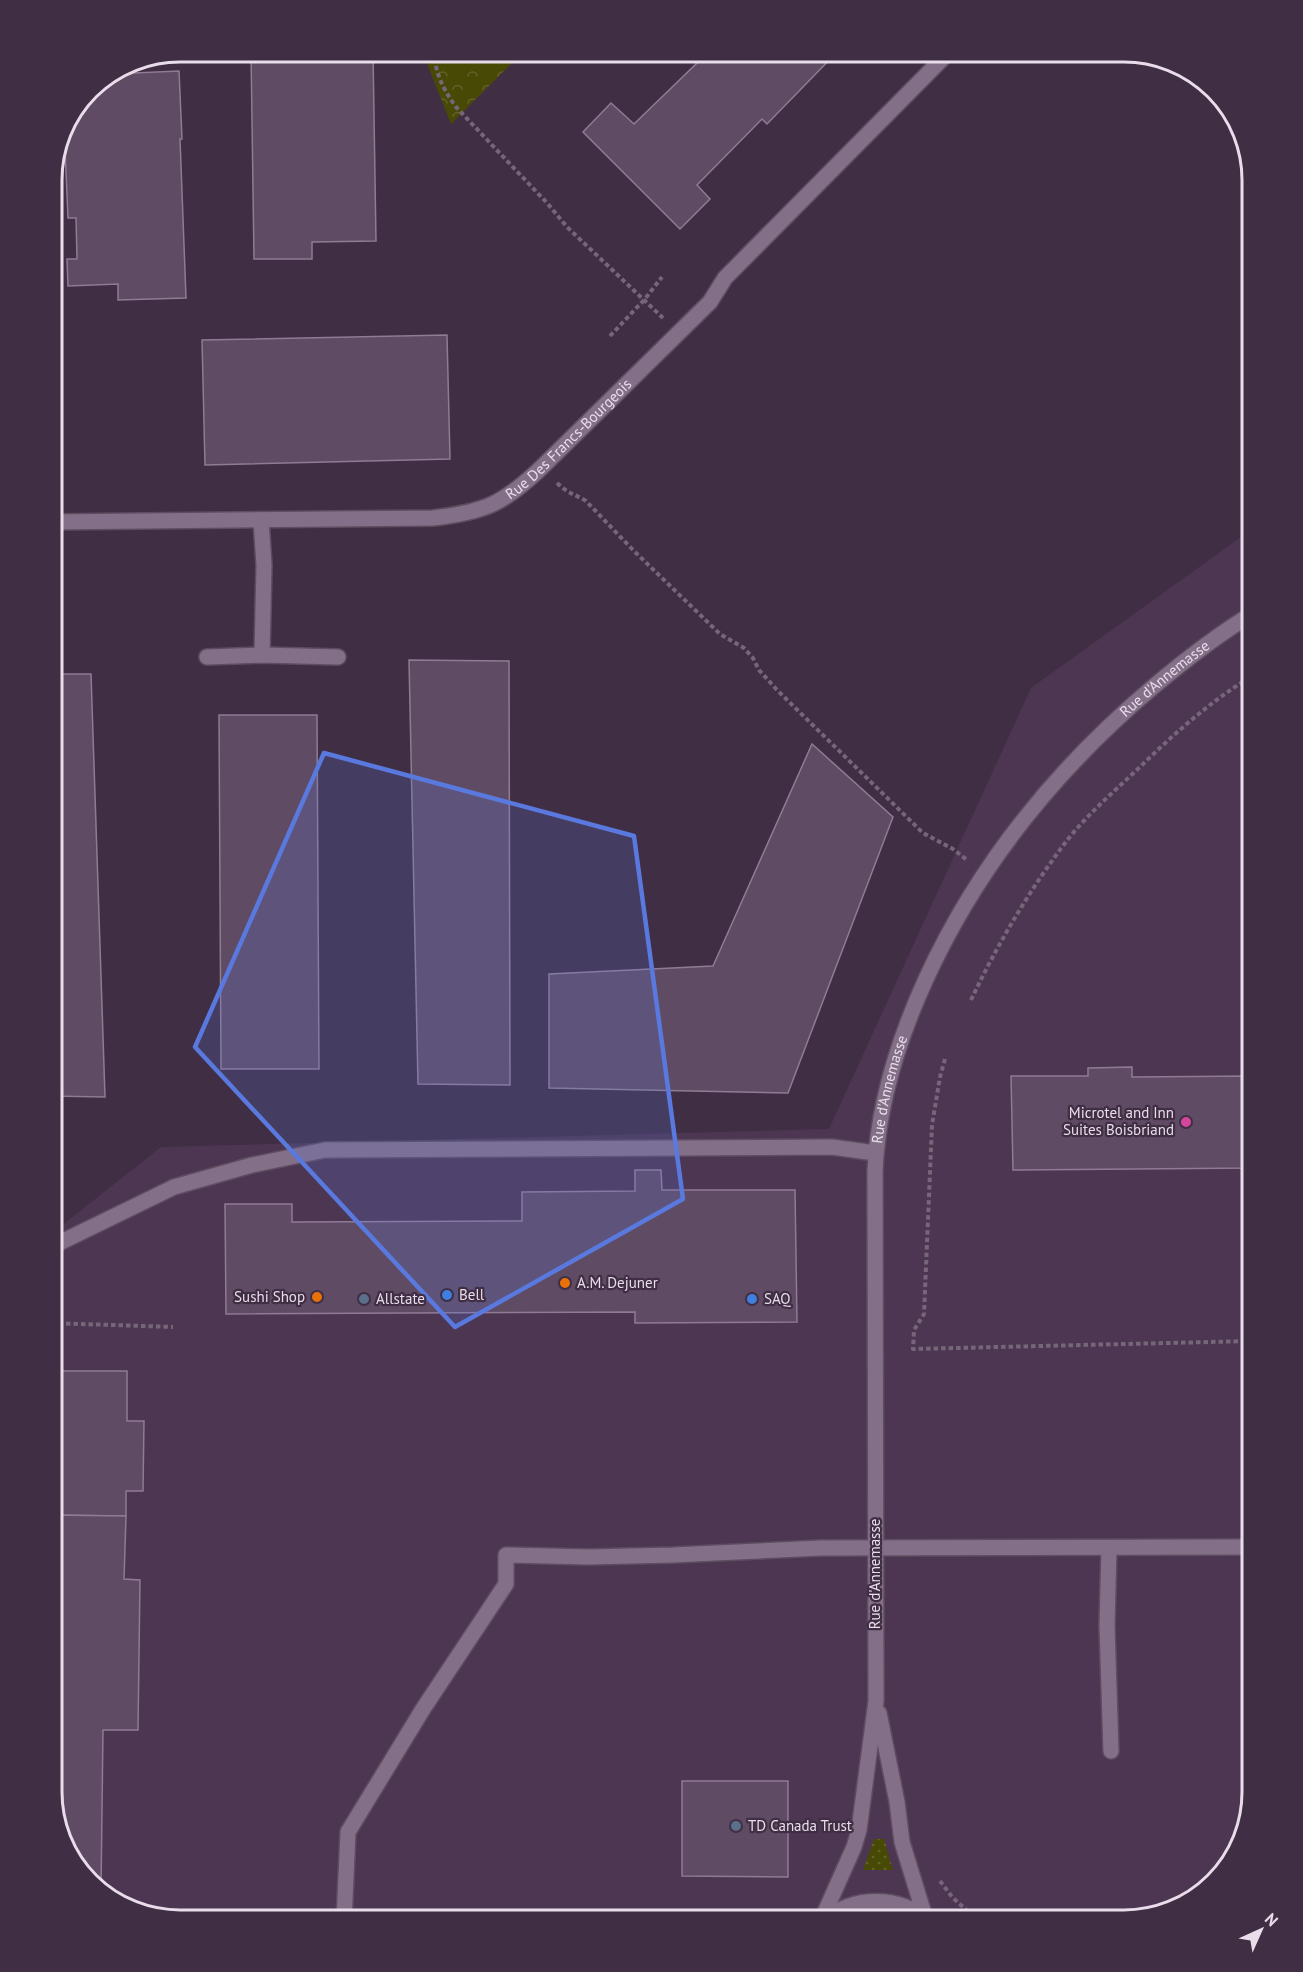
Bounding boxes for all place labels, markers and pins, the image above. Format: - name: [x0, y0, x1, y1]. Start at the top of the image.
- place label: Microtel and Inn Suites Boisbriand: [1063, 1103, 1174, 1139]
- marker: Microtel and Inn Suites Boisbriand: [1179, 1115, 1193, 1129]
- place label: A.M. Dejuner: [577, 1273, 658, 1292]
- marker: A.M. Dejuner: [558, 1276, 572, 1290]
- place label: Bell: [459, 1285, 485, 1304]
- place label: Sushi Shop: [234, 1287, 305, 1306]
- marker: Bell: [440, 1288, 454, 1302]
- place label: Allstate: [376, 1289, 425, 1308]
- place label: SAQ: [764, 1289, 791, 1308]
- marker: Sushi Shop: [310, 1290, 324, 1304]
- marker: Allstate: [357, 1292, 371, 1306]
- marker: SAQ: [745, 1292, 759, 1306]
- place label: TD Canada Trust: [748, 1816, 852, 1835]
- marker: TD Canada Trust: [729, 1819, 743, 1833]

